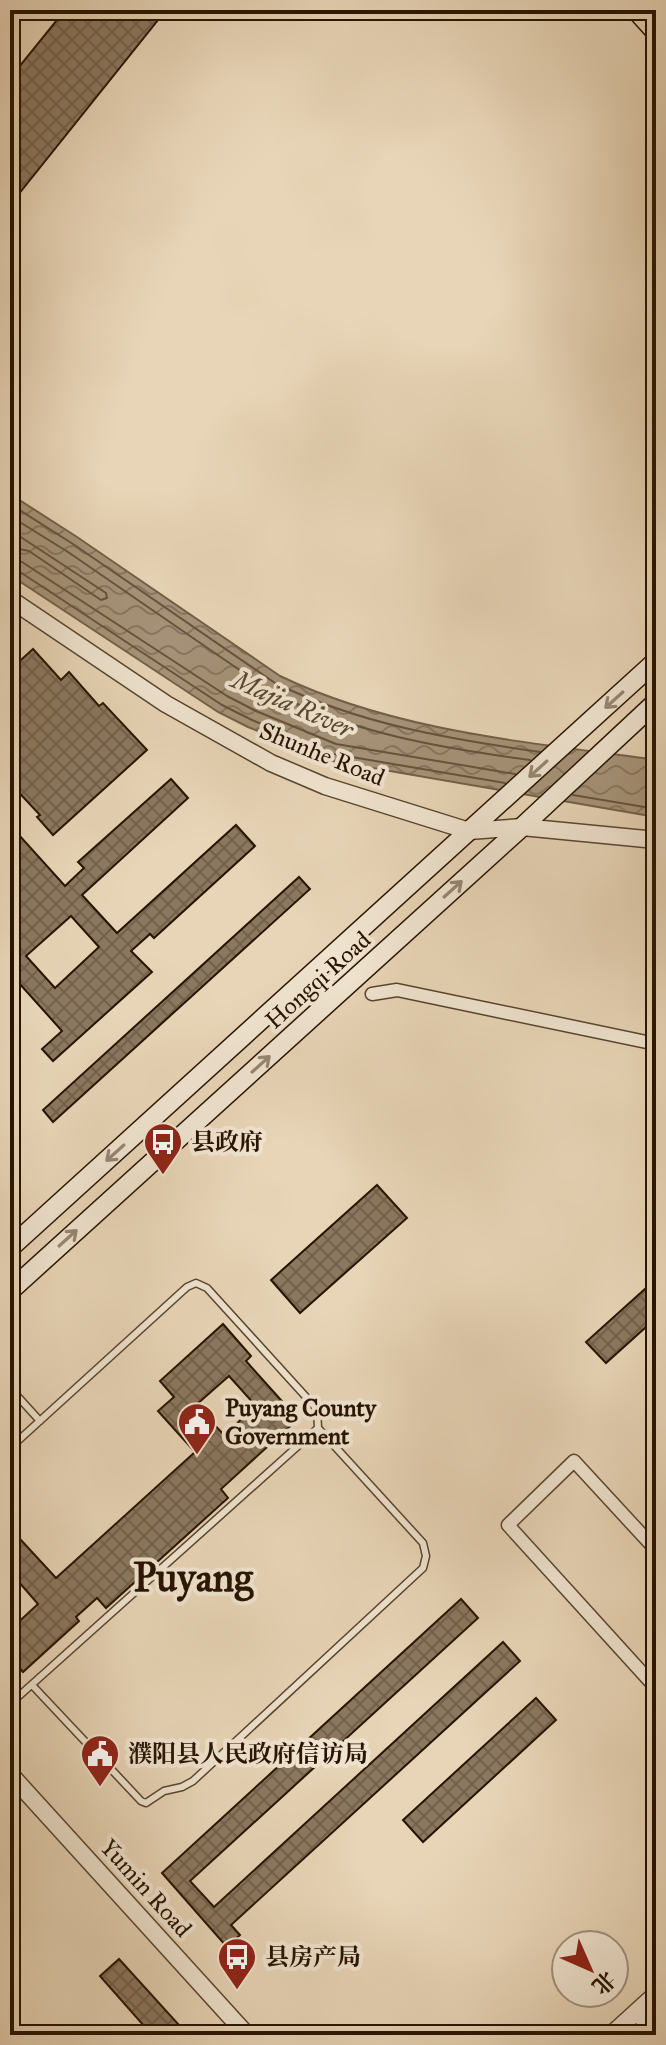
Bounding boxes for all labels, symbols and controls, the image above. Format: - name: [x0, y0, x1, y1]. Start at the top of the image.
- water label: Majia River: [225, 662, 360, 745]
- one-way arrow: [604, 690, 624, 708]
- street label: Shunhe Road: [255, 715, 389, 793]
- one-way arrow: [528, 760, 548, 778]
- one-way arrow: [443, 881, 463, 899]
- street label: Hongqi Road: [259, 925, 377, 1035]
- one-way arrow: [250, 1055, 270, 1073]
- bus stop icon: 县政府: [142, 1121, 184, 1176]
- place label: 县政府: [191, 1127, 263, 1157]
- one-way arrow: [105, 1144, 125, 1162]
- one-way arrow: [58, 1229, 78, 1248]
- place label: Puyang County Government: [225, 1393, 378, 1451]
- public building icon: Puyang County Government: [176, 1401, 218, 1456]
- district label: Puyang: [133, 1553, 254, 1602]
- public building icon: 濮阳县人民政府信访局: [79, 1733, 121, 1788]
- place label: 濮阳县人民政府信访局: [128, 1739, 368, 1769]
- street label: Yumin Road: [94, 1832, 198, 1944]
- north arrow: [550, 1929, 630, 2009]
- bus stop icon: 县房产局: [216, 1936, 258, 1991]
- place label: 县房产局: [265, 1942, 361, 1972]
- text: 北: [586, 1965, 621, 2000]

